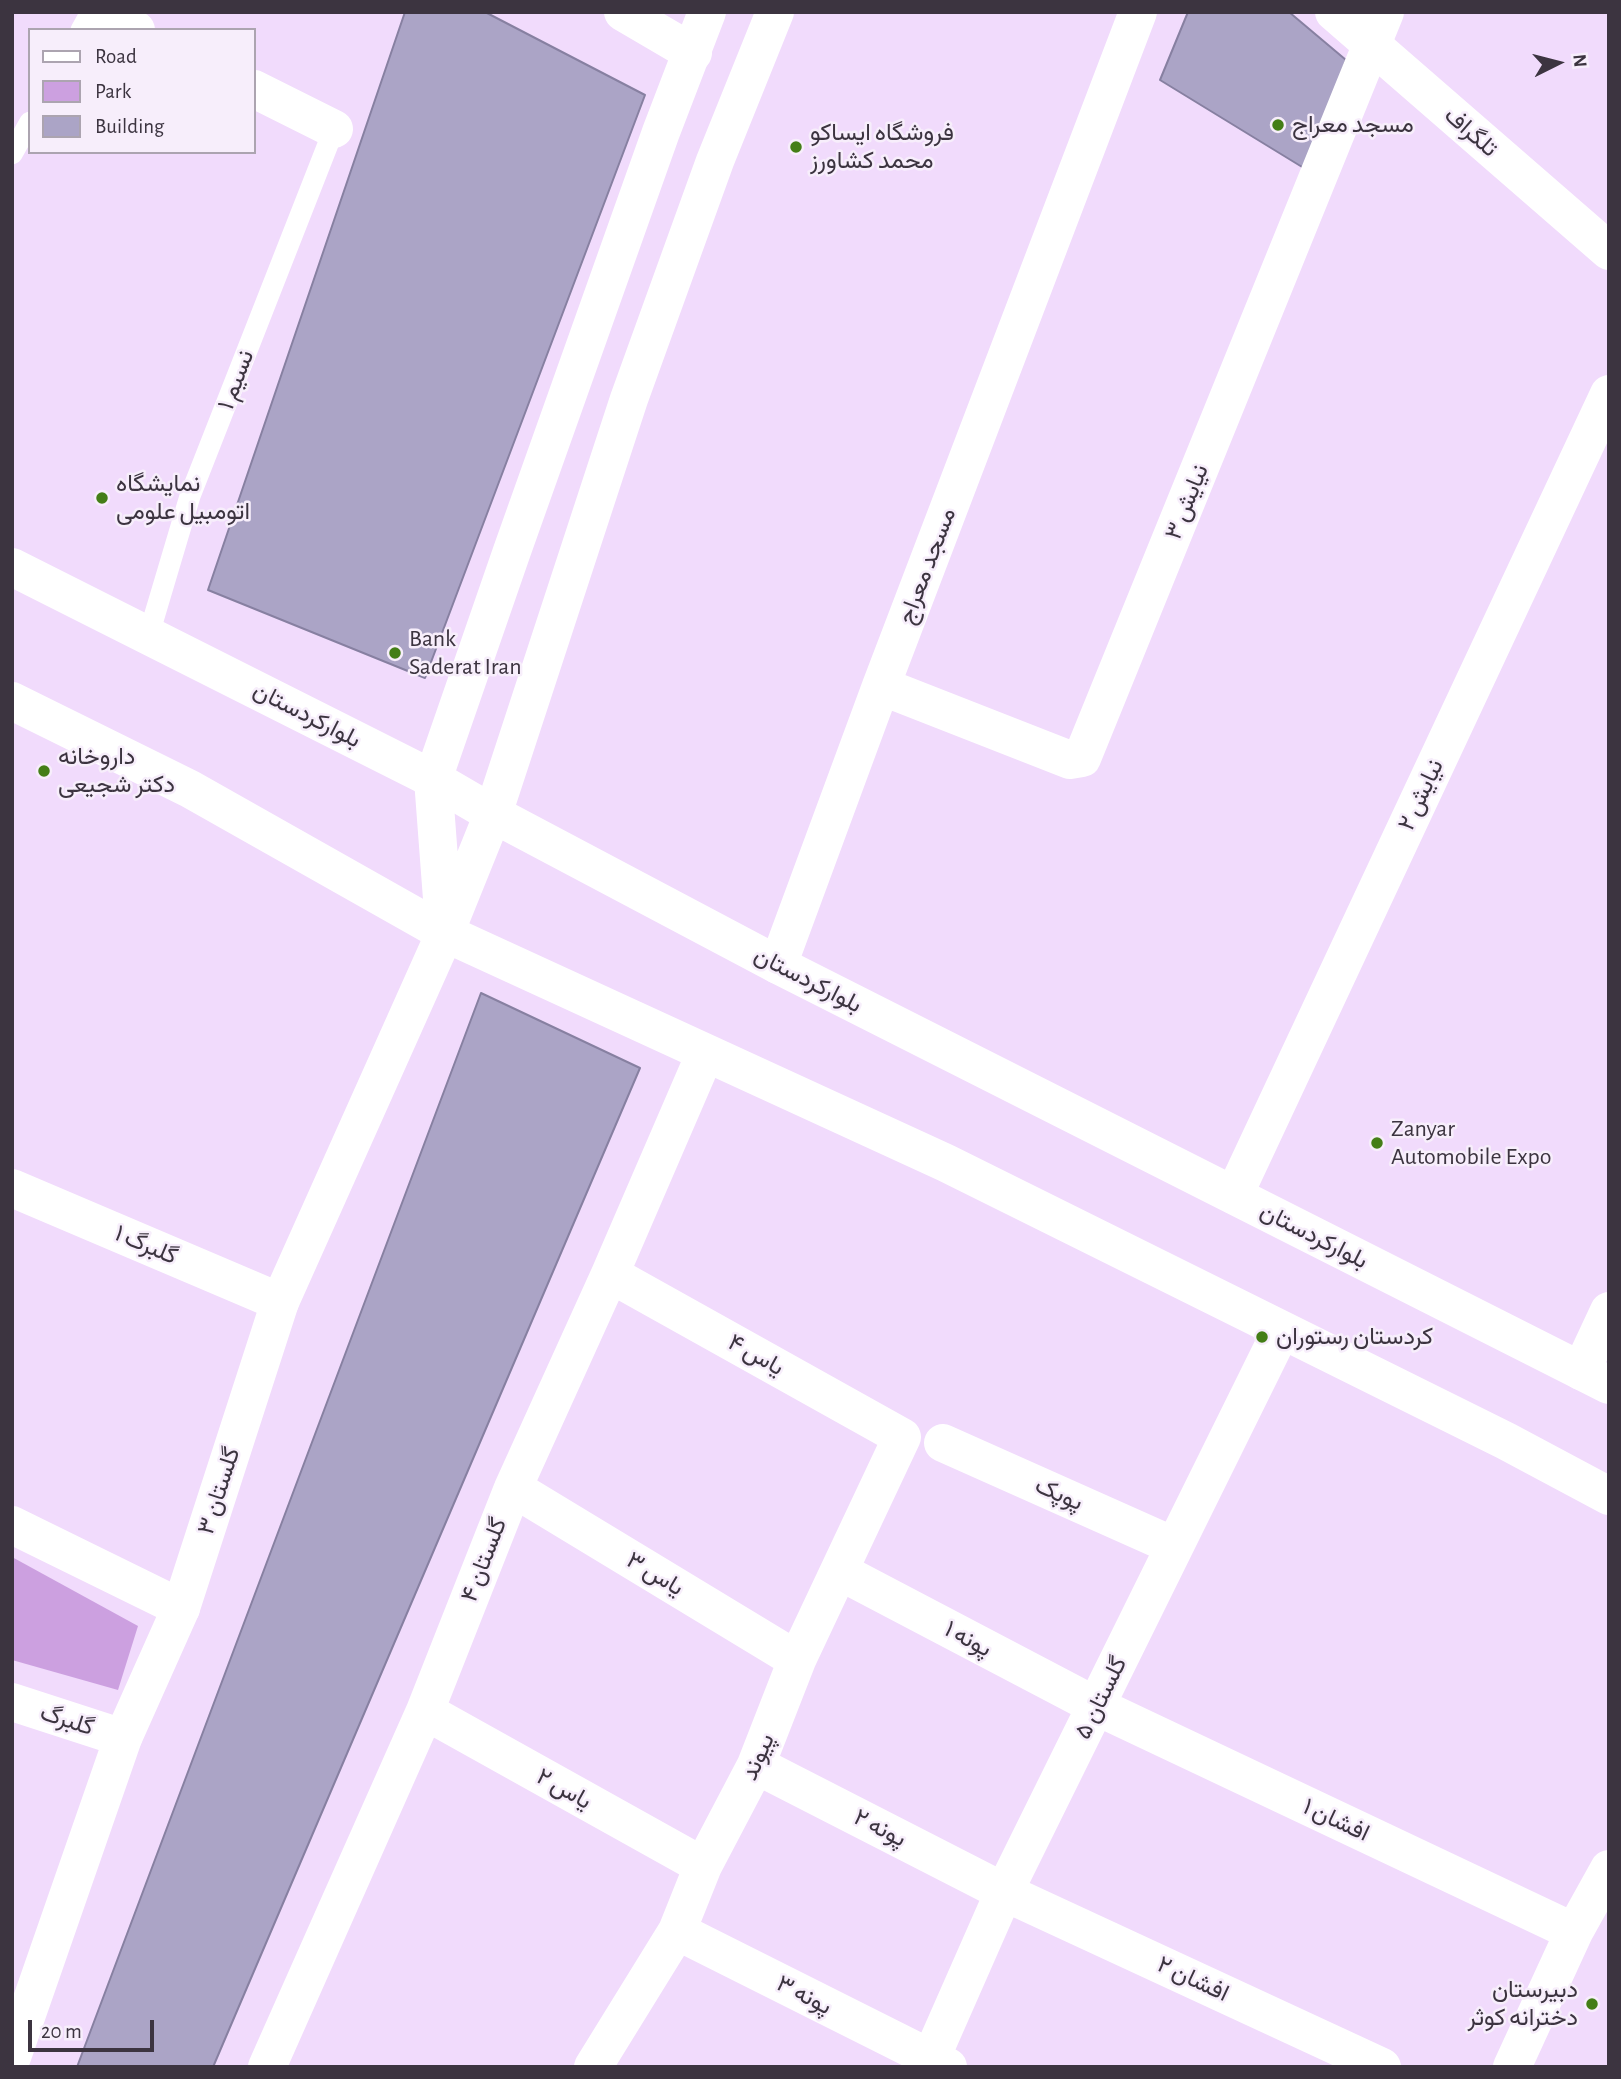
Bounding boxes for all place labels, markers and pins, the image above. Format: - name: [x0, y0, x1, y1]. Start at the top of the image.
- place label: مسجد معراج: [1292, 111, 1414, 139]
- marker: مسجد معراج: [1270, 117, 1286, 133]
- place label: فروشگاه ایساکو محمد کشاورز: [810, 119, 954, 175]
- marker: فروشگاه ایساکو محمد کشاورز: [788, 139, 804, 155]
- place label: نمایشگاه اتومبیل علومی: [116, 470, 250, 526]
- marker: نمایشگاه اتومبیل علومی: [94, 490, 110, 506]
- place label: Bank Saderat Iran: [409, 625, 522, 681]
- marker: Bank Saderat Iran: [387, 645, 403, 661]
- place label: داروخانه دکتر شجیعی: [58, 743, 175, 799]
- marker: داروخانه دکتر شجیعی: [36, 763, 52, 779]
- place label: Zanyar Automobile Expo: [1391, 1115, 1552, 1171]
- marker: Zanyar Automobile Expo: [1369, 1135, 1385, 1151]
- place label: کردستان رستوران: [1276, 1323, 1433, 1351]
- marker: کردستان رستوران: [1254, 1329, 1270, 1345]
- place label: دبیرستان دخترانه کوثر: [1467, 1976, 1578, 2032]
- marker: دبیرستان دخترانه کوثر: [1584, 1996, 1600, 2012]

